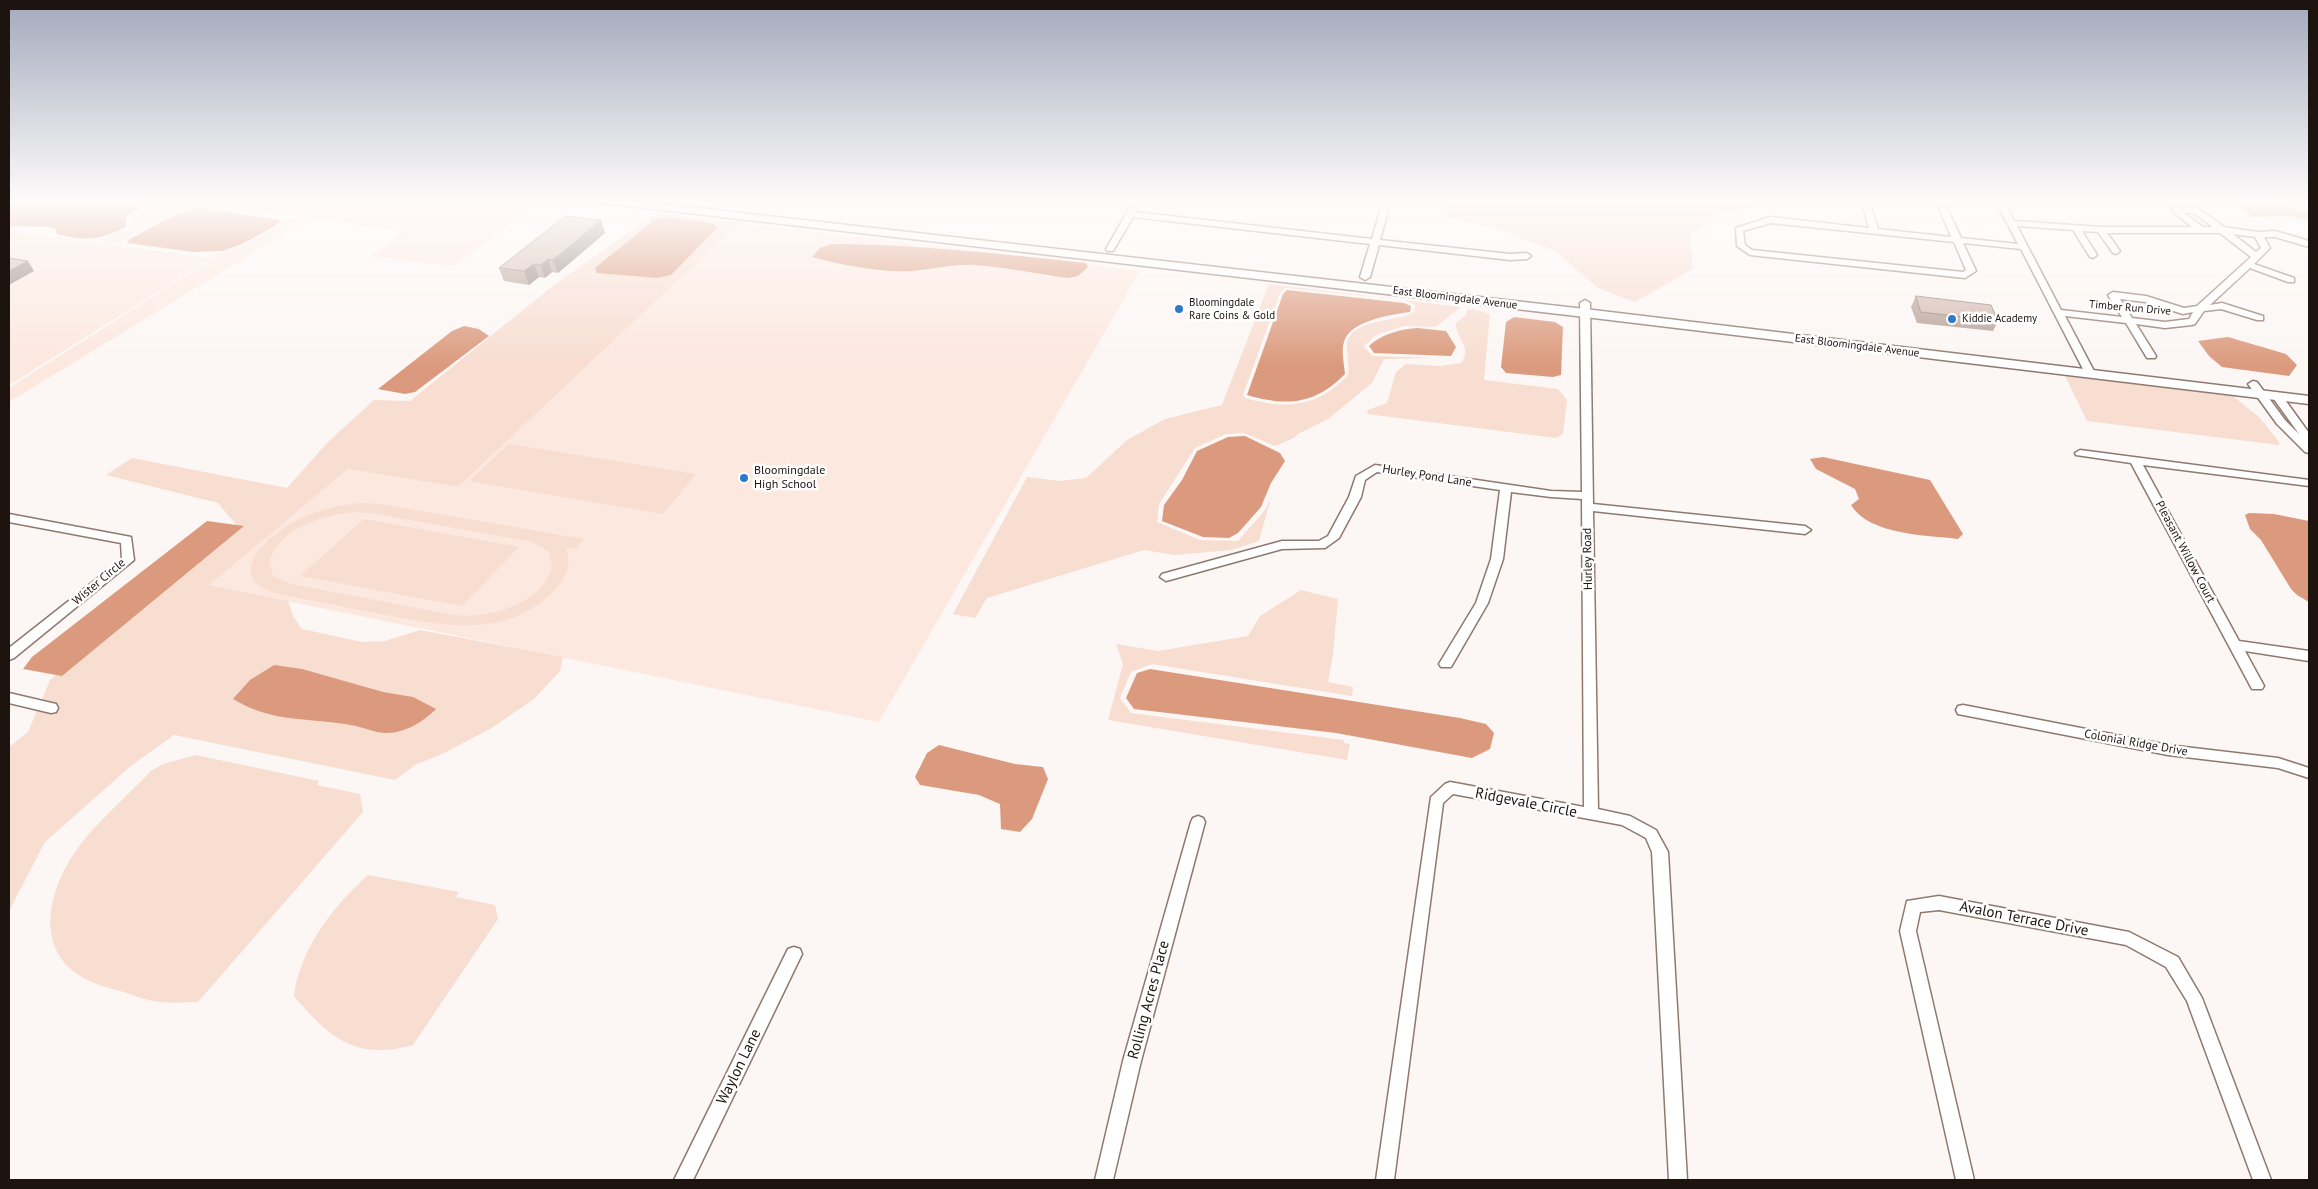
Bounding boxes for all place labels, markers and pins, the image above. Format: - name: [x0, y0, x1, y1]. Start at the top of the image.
- place label: Bloomingdale Rare Coins & Gold: [1189, 296, 1275, 322]
- marker: Bloomingdale Rare Coins & Gold: [1173, 303, 1185, 315]
- place label: Kiddie Academy: [1962, 312, 2037, 326]
- marker: Kiddie Academy: [1946, 313, 1958, 325]
- place label: Bloomingdale High School: [754, 464, 825, 492]
- marker: Bloomingdale High School: [738, 472, 750, 484]

